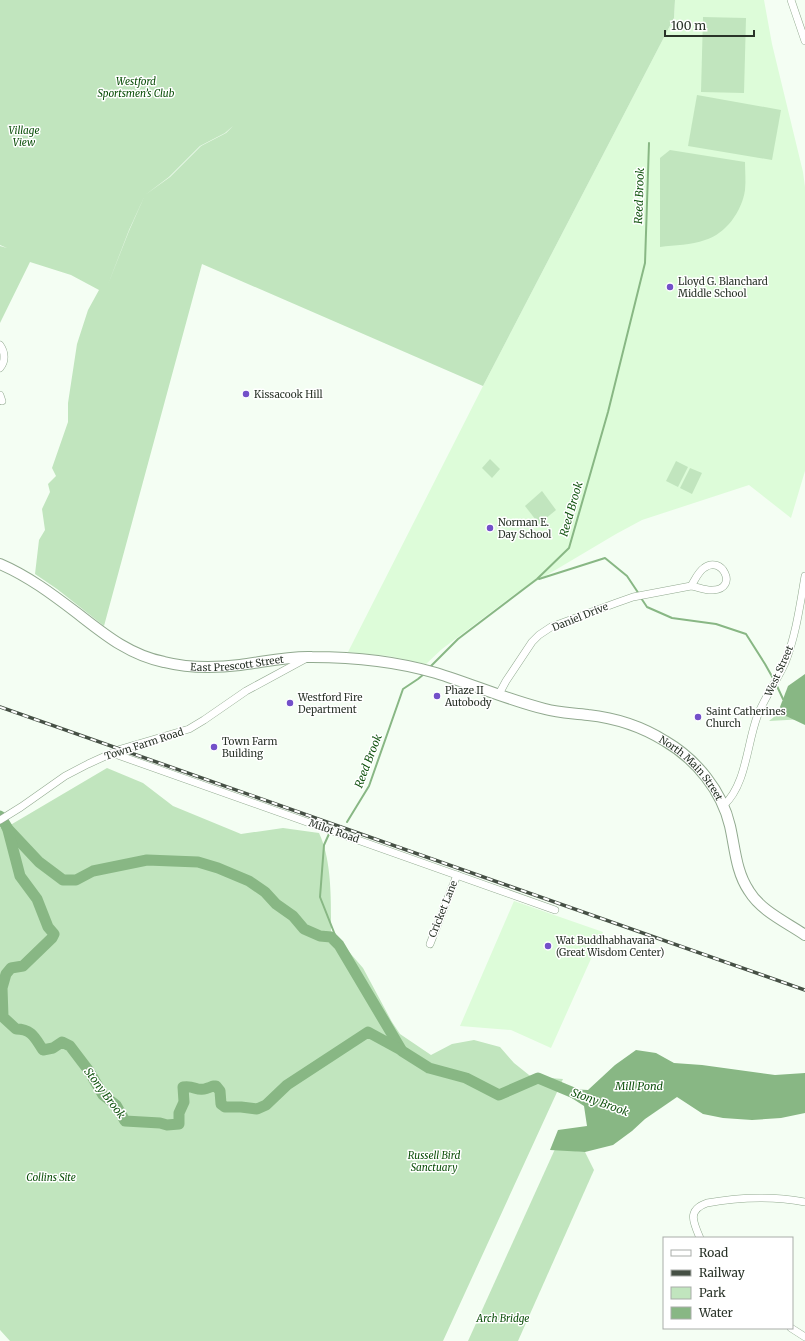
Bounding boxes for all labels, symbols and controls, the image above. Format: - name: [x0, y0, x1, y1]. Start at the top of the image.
- scale bar: [665, 12, 754, 38]
- text: 100 m: [671, 18, 706, 33]
- park label: Westford Sportsmen’s Club: [98, 75, 175, 100]
- park label: Village View: [9, 124, 40, 149]
- water label: Reed Brook: [631, 168, 647, 224]
- place label: Lloyd G. Blanchard Middle School: [678, 275, 768, 300]
- marker: Lloyd G. Blanchard Middle School: [665, 282, 675, 292]
- place label: Kissacook Hill: [254, 388, 323, 401]
- marker: Kissacook Hill: [241, 389, 251, 399]
- water label: Reed Brook: [557, 480, 585, 538]
- place label: Norman E. Day School: [498, 516, 551, 541]
- marker: Norman E. Day School: [485, 523, 495, 533]
- street label: Daniel Drive: [550, 600, 610, 634]
- street label: West Street: [762, 643, 796, 700]
- street label: East Prescott Street: [190, 652, 285, 673]
- place label: Phaze II Autobody: [444, 684, 492, 709]
- place label: Westford Fire Department: [297, 691, 363, 716]
- marker: Phaze II Autobody: [432, 691, 442, 701]
- marker: Westford Fire Department: [285, 698, 295, 708]
- place label: Saint Catherines Church: [706, 705, 786, 730]
- marker: Saint Catherines Church: [693, 712, 703, 722]
- street label: Town Farm Road: [103, 725, 185, 763]
- water label: Reed Brook: [351, 732, 385, 790]
- street label: North Main Street: [657, 733, 726, 803]
- place label: Town Farm Building: [222, 735, 278, 760]
- marker: Town Farm Building: [209, 742, 219, 752]
- street label: Milot Road: [307, 816, 361, 846]
- street label: Cricket Lane: [426, 879, 460, 939]
- place label: Wat Buddhabhavana (Great Wisdom Center): [555, 934, 664, 959]
- marker: Wat Buddhabhavana (Great Wisdom Center): [543, 941, 553, 951]
- water label: Stony Brook: [81, 1065, 129, 1121]
- water label: Mill Pond: [614, 1079, 664, 1093]
- water label: Stony Brook: [569, 1085, 631, 1119]
- park label: Russell Bird Sanctuary: [408, 1149, 460, 1174]
- park label: Collins Site: [26, 1171, 76, 1184]
- legend: [663, 1237, 793, 1329]
- text: Road: [699, 1245, 728, 1260]
- text: Railway: [699, 1265, 745, 1280]
- text: Park: [699, 1285, 726, 1300]
- text: Water: [698, 1305, 734, 1320]
- park label: Arch Bridge: [476, 1312, 529, 1325]

